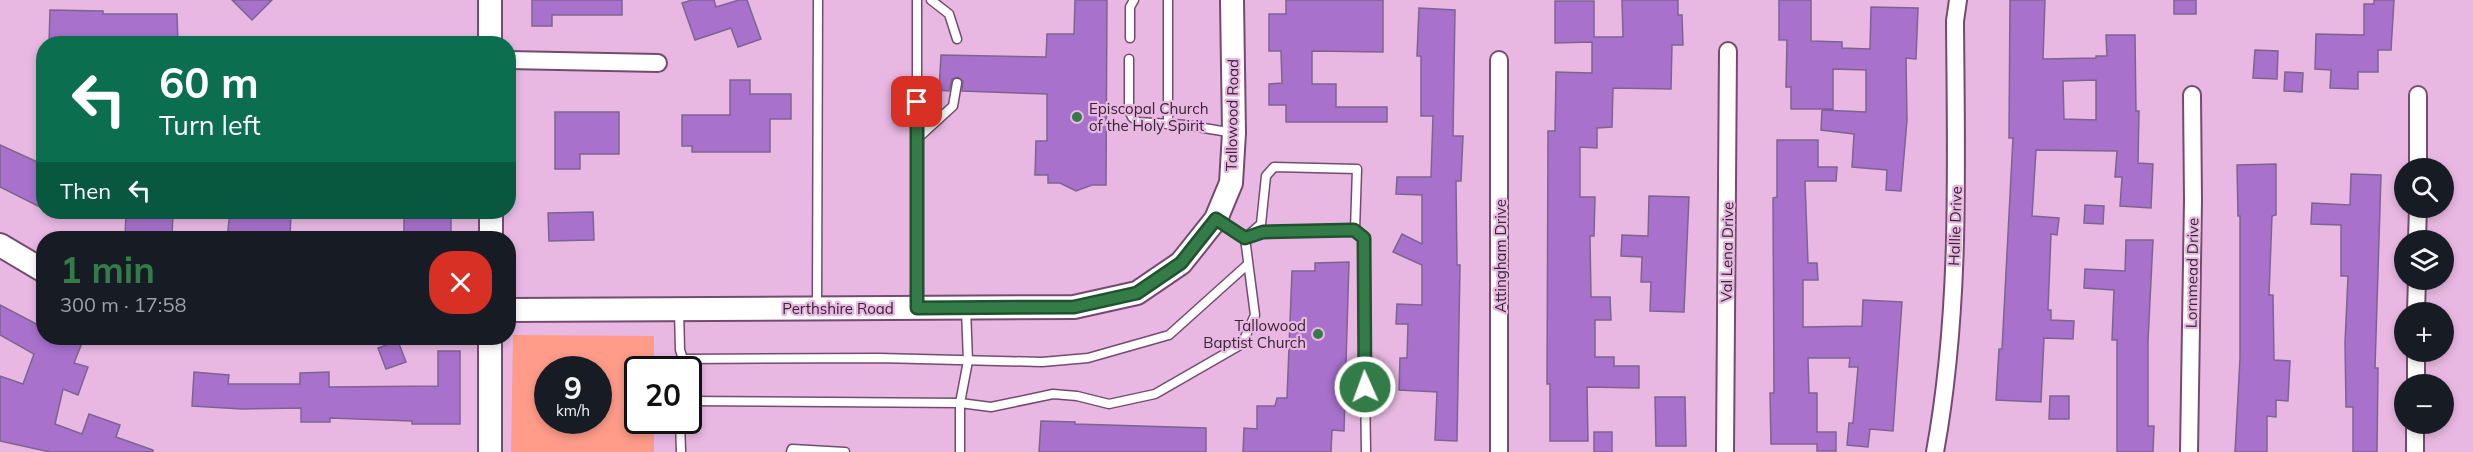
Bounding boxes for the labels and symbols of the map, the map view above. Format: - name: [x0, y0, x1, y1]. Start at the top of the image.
- street label: Tallowood Road: [1222, 59, 1242, 171]
- pin: [891, 76, 942, 127]
- place label: Episcopal Church of the Holy Spirit: [1089, 99, 1208, 135]
- marker: Episcopal Church of the Holy Spirit: [1070, 110, 1084, 124]
- street label: Hallie Drive: [1944, 186, 1966, 266]
- street label: Attingham Drive: [1491, 199, 1510, 313]
- street label: Val Lena Drive: [1717, 202, 1737, 302]
- street label: Lornmead Drive: [2182, 218, 2202, 328]
- street label: Perthshire Road: [782, 299, 894, 318]
- place label: Tallowood Baptist Church: [1203, 316, 1306, 352]
- marker: Tallowood Baptist Church: [1311, 327, 1325, 341]
- position arrow: [1333, 355, 1397, 419]
- speed limit sign: 20: [624, 356, 702, 434]

